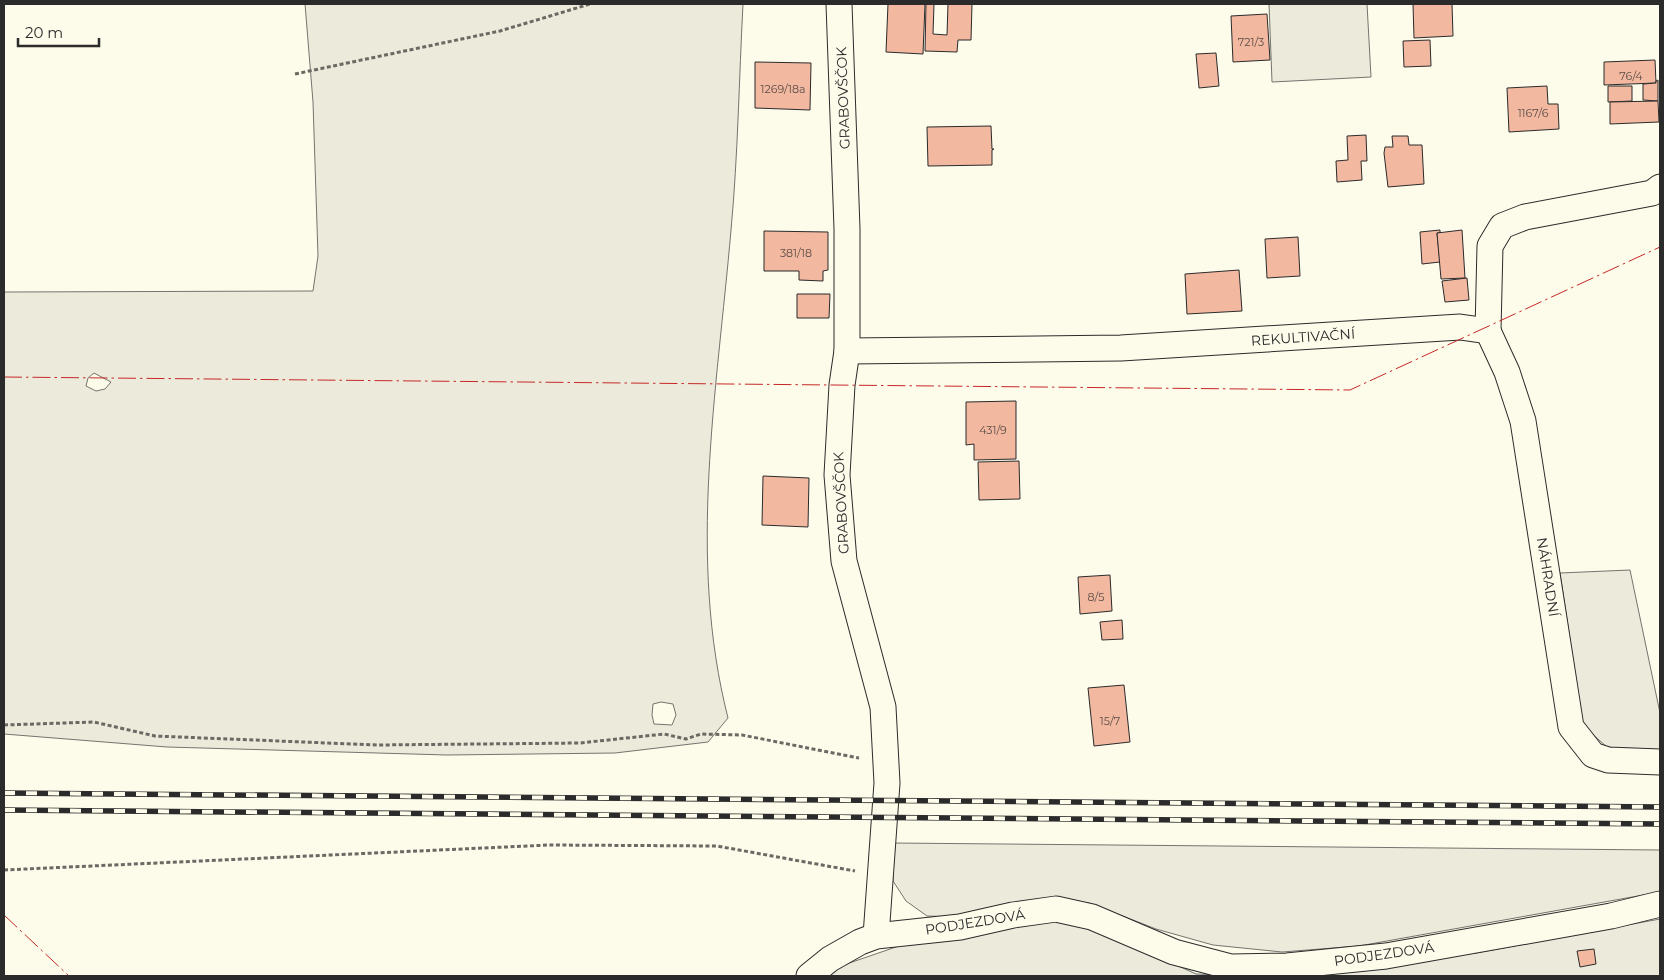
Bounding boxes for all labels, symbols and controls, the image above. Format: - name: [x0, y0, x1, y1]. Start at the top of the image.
- scale bar: [18, 15, 99, 47]
- text: 20 m: [25, 23, 63, 42]
- house number: 721/3: [1238, 35, 1264, 49]
- street label: GRABOVŠČOK: [832, 46, 854, 149]
- house number: 76/4: [1619, 69, 1643, 83]
- house number: 1269/18a: [761, 82, 805, 96]
- house number: 1167/6: [1518, 106, 1549, 120]
- house number: 381/18: [780, 246, 812, 260]
- street label: REKULTIVAČNÍ: [1250, 324, 1356, 350]
- house number: 431/9: [979, 423, 1007, 437]
- street label: GRABOVŠČOK: [829, 451, 853, 555]
- street label: NÁHRADNÍ: [1533, 536, 1563, 619]
- house number: 8/5: [1088, 590, 1104, 604]
- house number: 15/7: [1100, 714, 1120, 728]
- street label: PODJEZDOVÁ: [924, 905, 1027, 939]
- street label: PODJEZDOVÁ: [1333, 938, 1436, 970]

